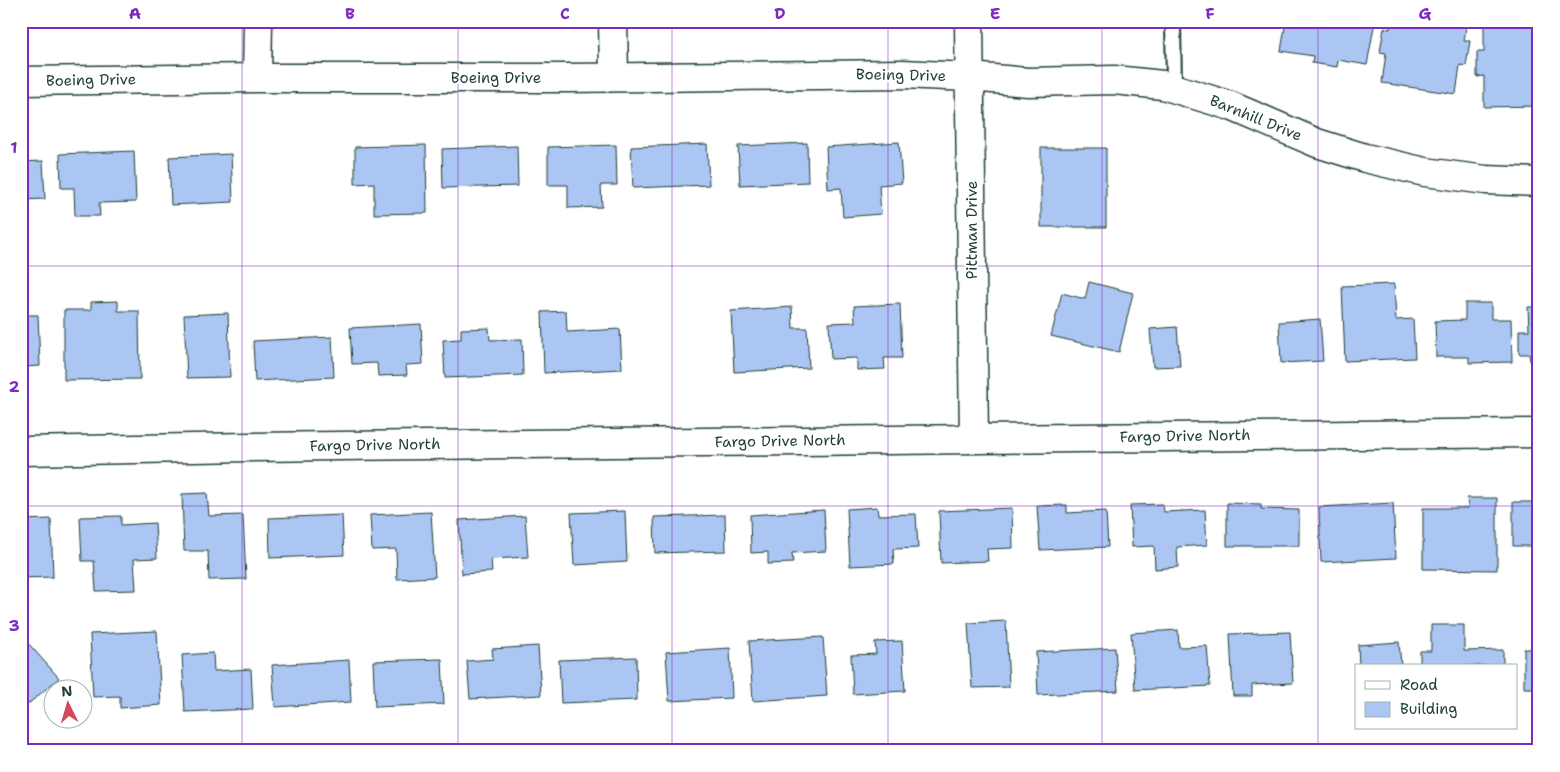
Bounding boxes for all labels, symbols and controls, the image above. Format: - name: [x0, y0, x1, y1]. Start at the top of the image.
- text: A: [129, 3, 141, 24]
- text: B: [345, 3, 355, 24]
- text: C: [560, 3, 570, 24]
- text: D: [774, 3, 786, 24]
- text: E: [990, 3, 1000, 24]
- text: F: [1205, 3, 1215, 24]
- text: G: [1419, 3, 1432, 24]
- street label: Boeing Drive: [856, 64, 946, 86]
- street label: Boeing Drive: [451, 68, 541, 88]
- street label: Boeing Drive: [46, 69, 136, 91]
- street label: Barnhill Drive: [1207, 90, 1305, 146]
- text: 1: [10, 137, 18, 158]
- street label: Pittman Drive: [962, 181, 982, 279]
- text: 2: [8, 376, 20, 397]
- street label: Fargo Drive North: [1119, 425, 1251, 447]
- street label: Fargo Drive North: [714, 430, 846, 452]
- street label: Fargo Drive North: [309, 434, 441, 456]
- text: 3: [8, 615, 20, 636]
- legend: [1355, 664, 1518, 730]
- text: Road: [1400, 675, 1438, 695]
- north arrow: [42, 680, 92, 730]
- text: N: [61, 682, 73, 700]
- text: Building: [1400, 699, 1457, 719]

